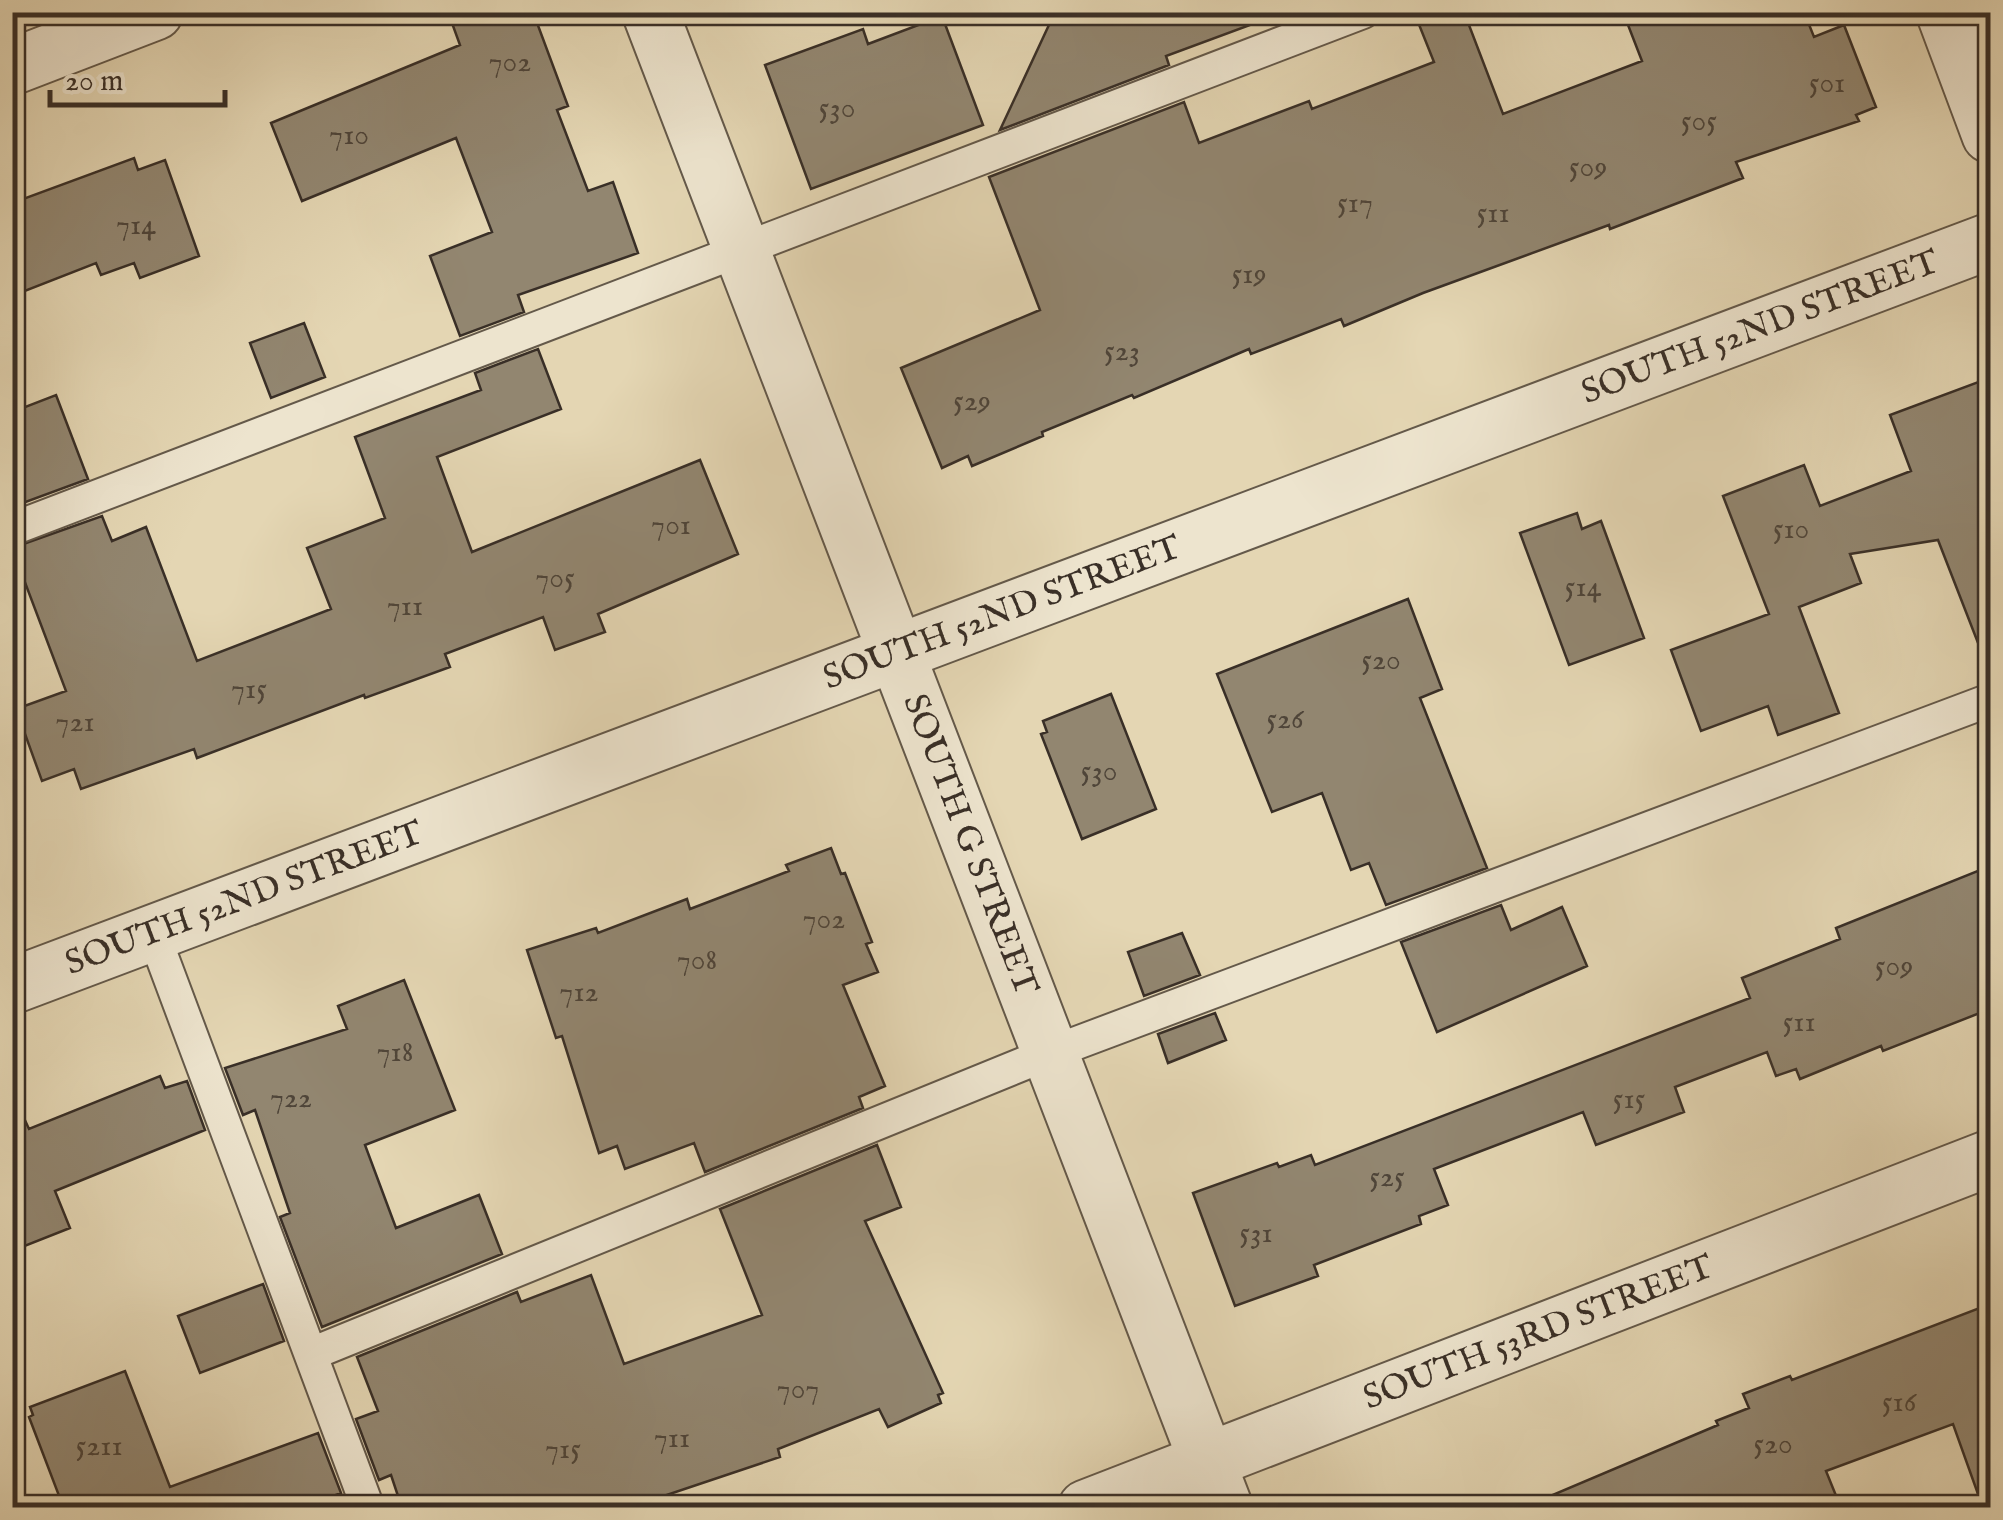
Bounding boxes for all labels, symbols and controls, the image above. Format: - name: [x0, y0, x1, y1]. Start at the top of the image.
- house number: 702: [489, 44, 531, 82]
- scale bar: [50, 45, 225, 107]
- text: 20 m: [65, 63, 124, 101]
- house number: 501: [1809, 65, 1845, 103]
- house number: 530: [819, 90, 855, 128]
- house number: 505: [1681, 103, 1717, 141]
- house number: 710: [329, 117, 369, 155]
- house number: 509: [1569, 149, 1607, 187]
- house number: 517: [1337, 185, 1373, 223]
- house number: 511: [1476, 195, 1510, 233]
- house number: 714: [116, 207, 156, 245]
- street label: SOUTH 52ND STREET: [1575, 240, 1946, 415]
- house number: 519: [1231, 256, 1267, 294]
- house number: 523: [1104, 333, 1140, 371]
- house number: 529: [953, 383, 991, 421]
- house number: 701: [651, 507, 691, 545]
- house number: 510: [1773, 511, 1809, 549]
- street label: SOUTH 52ND STREET: [817, 525, 1188, 701]
- house number: 705: [535, 560, 575, 598]
- house number: 514: [1565, 569, 1602, 607]
- house number: 711: [387, 588, 423, 626]
- house number: 520: [1361, 642, 1401, 680]
- house number: 715: [231, 671, 267, 709]
- street label: SOUTH G STREET: [892, 688, 1048, 1002]
- house number: 526: [1266, 701, 1305, 739]
- house number: 721: [55, 704, 95, 742]
- house number: 530: [1081, 753, 1117, 791]
- street label: SOUTH 52ND STREET: [59, 811, 430, 986]
- house number: 702: [803, 901, 845, 939]
- house number: 708: [677, 942, 717, 980]
- house number: 509: [1875, 948, 1913, 986]
- house number: 712: [559, 974, 599, 1012]
- house number: 511: [1782, 1004, 1816, 1042]
- house number: 718: [377, 1034, 413, 1072]
- house number: 722: [270, 1080, 312, 1118]
- house number: 515: [1613, 1081, 1646, 1119]
- house number: 525: [1369, 1159, 1405, 1197]
- house number: 531: [1239, 1215, 1273, 1253]
- street label: SOUTH 53RD STREET: [1357, 1245, 1720, 1421]
- house number: 707: [777, 1371, 819, 1409]
- house number: 516: [1882, 1384, 1918, 1422]
- house number: 711: [654, 1420, 690, 1458]
- house number: 520: [1753, 1426, 1793, 1464]
- house number: 5211: [75, 1428, 123, 1466]
- house number: 715: [545, 1431, 581, 1469]

